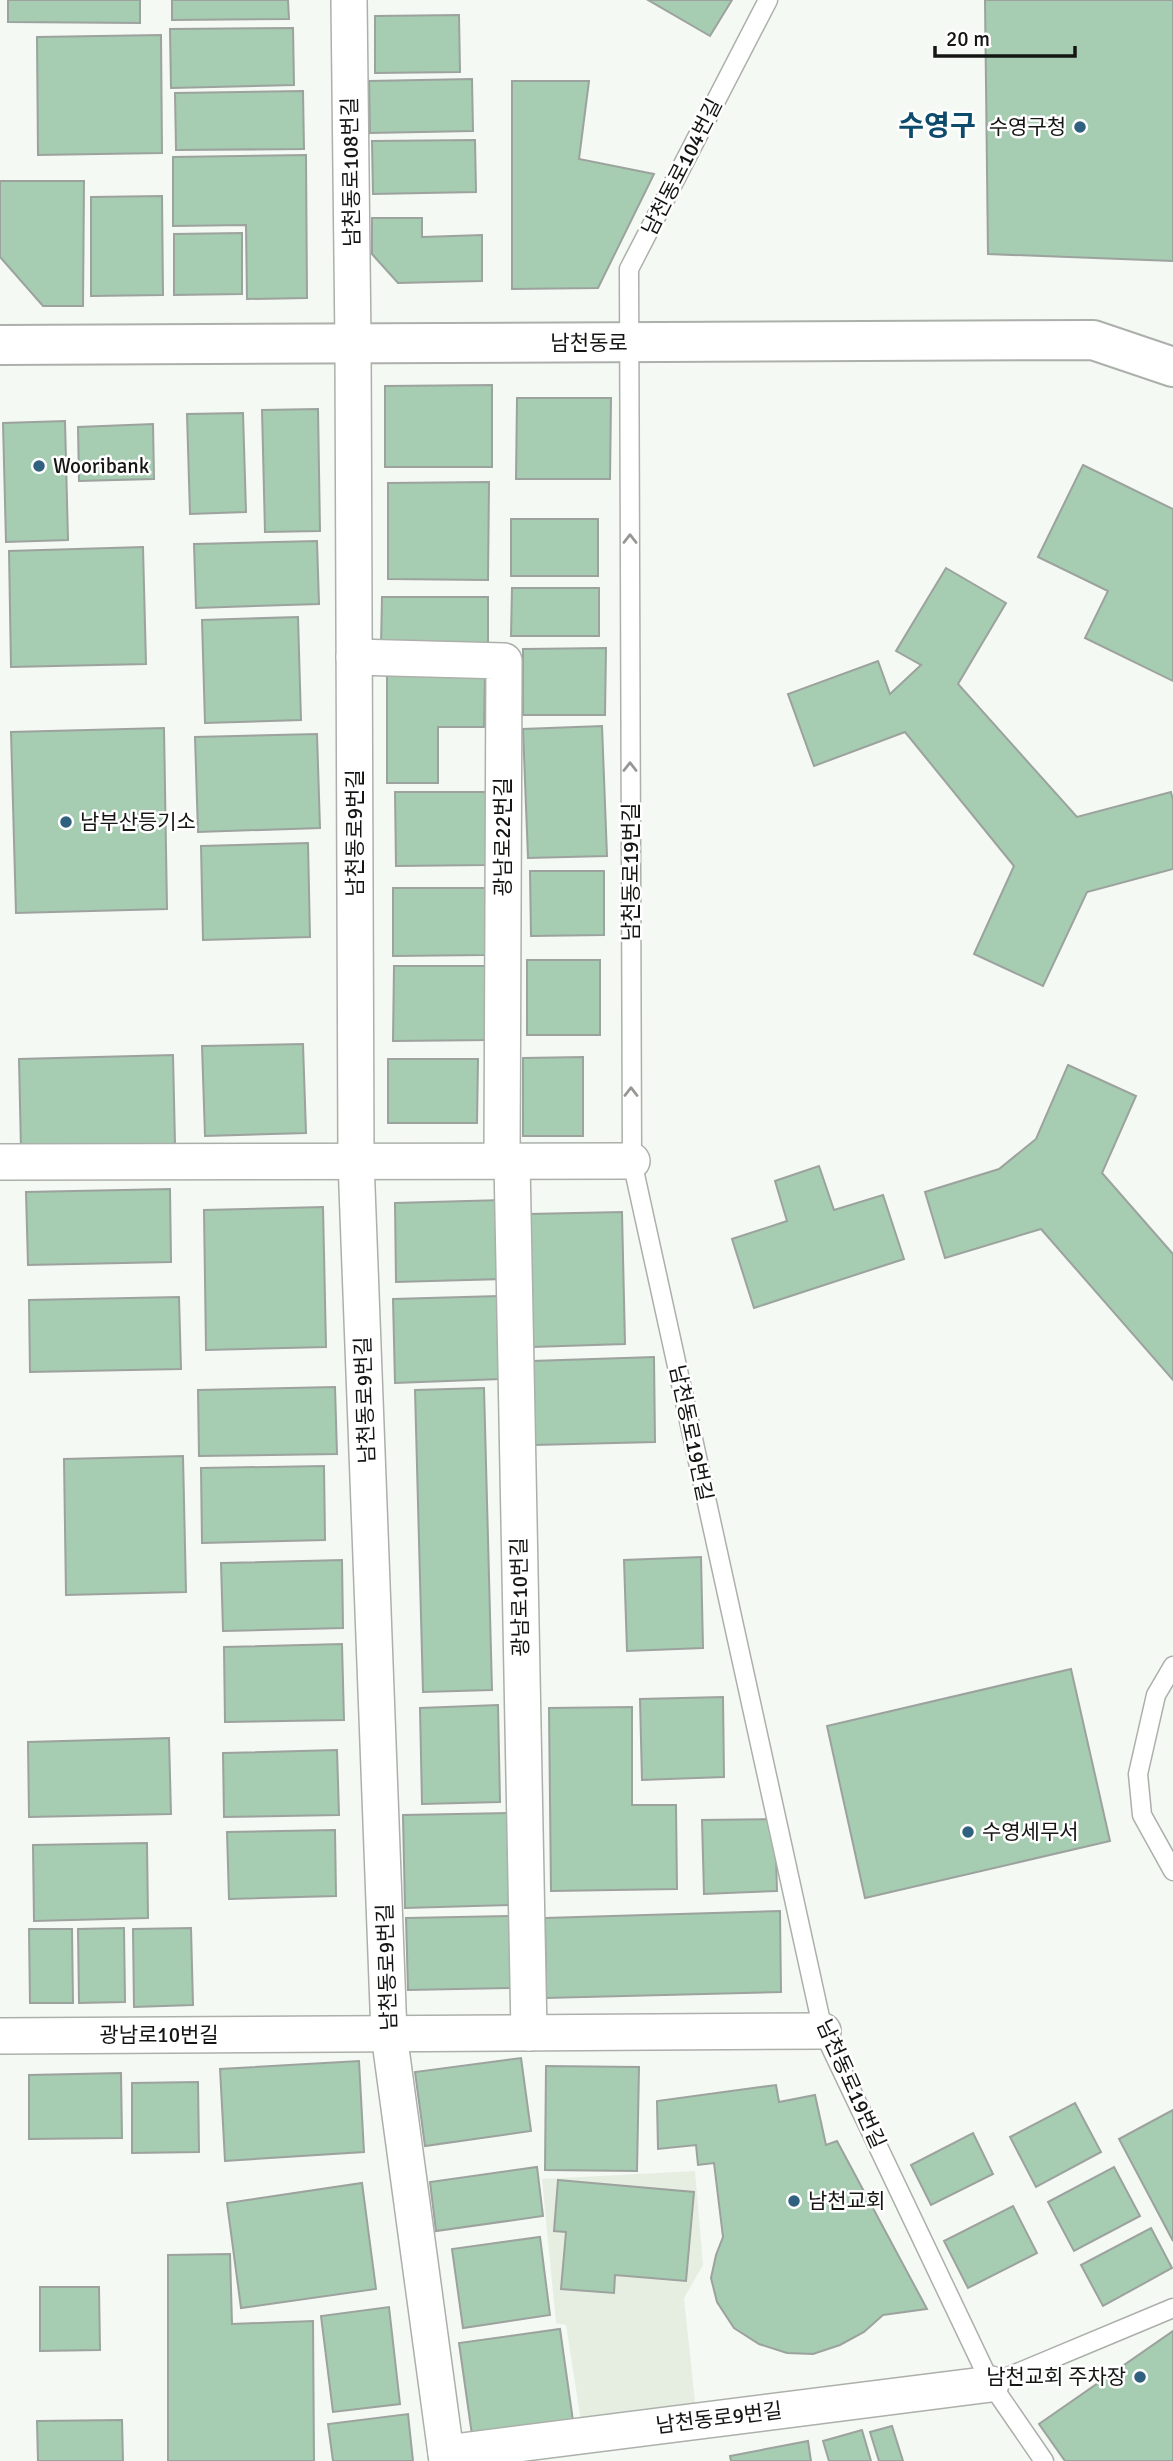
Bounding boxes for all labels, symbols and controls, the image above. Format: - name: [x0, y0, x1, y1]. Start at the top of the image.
- scale bar: [935, 14, 1075, 58]
- text: 20 m: [946, 26, 990, 52]
- street label: 남천동로104번길: [636, 94, 728, 240]
- street label: 남천동로108번길: [337, 97, 365, 247]
- district label: 수영구: [898, 109, 976, 143]
- place label: 수영구청: [989, 114, 1066, 140]
- marker: 수영구청: [1072, 119, 1088, 135]
- street label: 남천동로: [550, 330, 628, 356]
- place label: Wooribank: [53, 453, 150, 479]
- marker: Wooribank: [31, 458, 47, 474]
- one-way arrow: [622, 534, 638, 544]
- one-way arrow: [622, 761, 638, 772]
- street label: 남천동로9번길: [342, 769, 368, 897]
- street label: 광남로22번길: [490, 777, 516, 897]
- street label: 남천동로19번길: [618, 803, 644, 941]
- place label: 남부산등기소: [80, 809, 196, 835]
- marker: 남부산등기소: [58, 814, 74, 830]
- one-way arrow: [623, 1087, 639, 1097]
- street label: 남천동로9번길: [350, 1336, 380, 1464]
- street label: 남천동로19번길: [664, 1363, 718, 1503]
- street label: 광남로10번길: [506, 1537, 534, 1657]
- place label: 수영세무서: [982, 1819, 1079, 1845]
- marker: 수영세무서: [960, 1824, 976, 1840]
- street label: 남천동로9번길: [372, 1903, 402, 2031]
- street label: 남천동로19번길: [811, 2015, 891, 2153]
- street label: 광남로10번길: [99, 2022, 219, 2048]
- place label: 남천교회: [808, 2188, 885, 2214]
- marker: 남천교회: [786, 2193, 802, 2209]
- place label: 남천교회 주차장: [986, 2364, 1126, 2390]
- marker: 남천교회 주차장: [1132, 2369, 1148, 2385]
- street label: 남천동로9번길: [654, 2397, 784, 2439]

